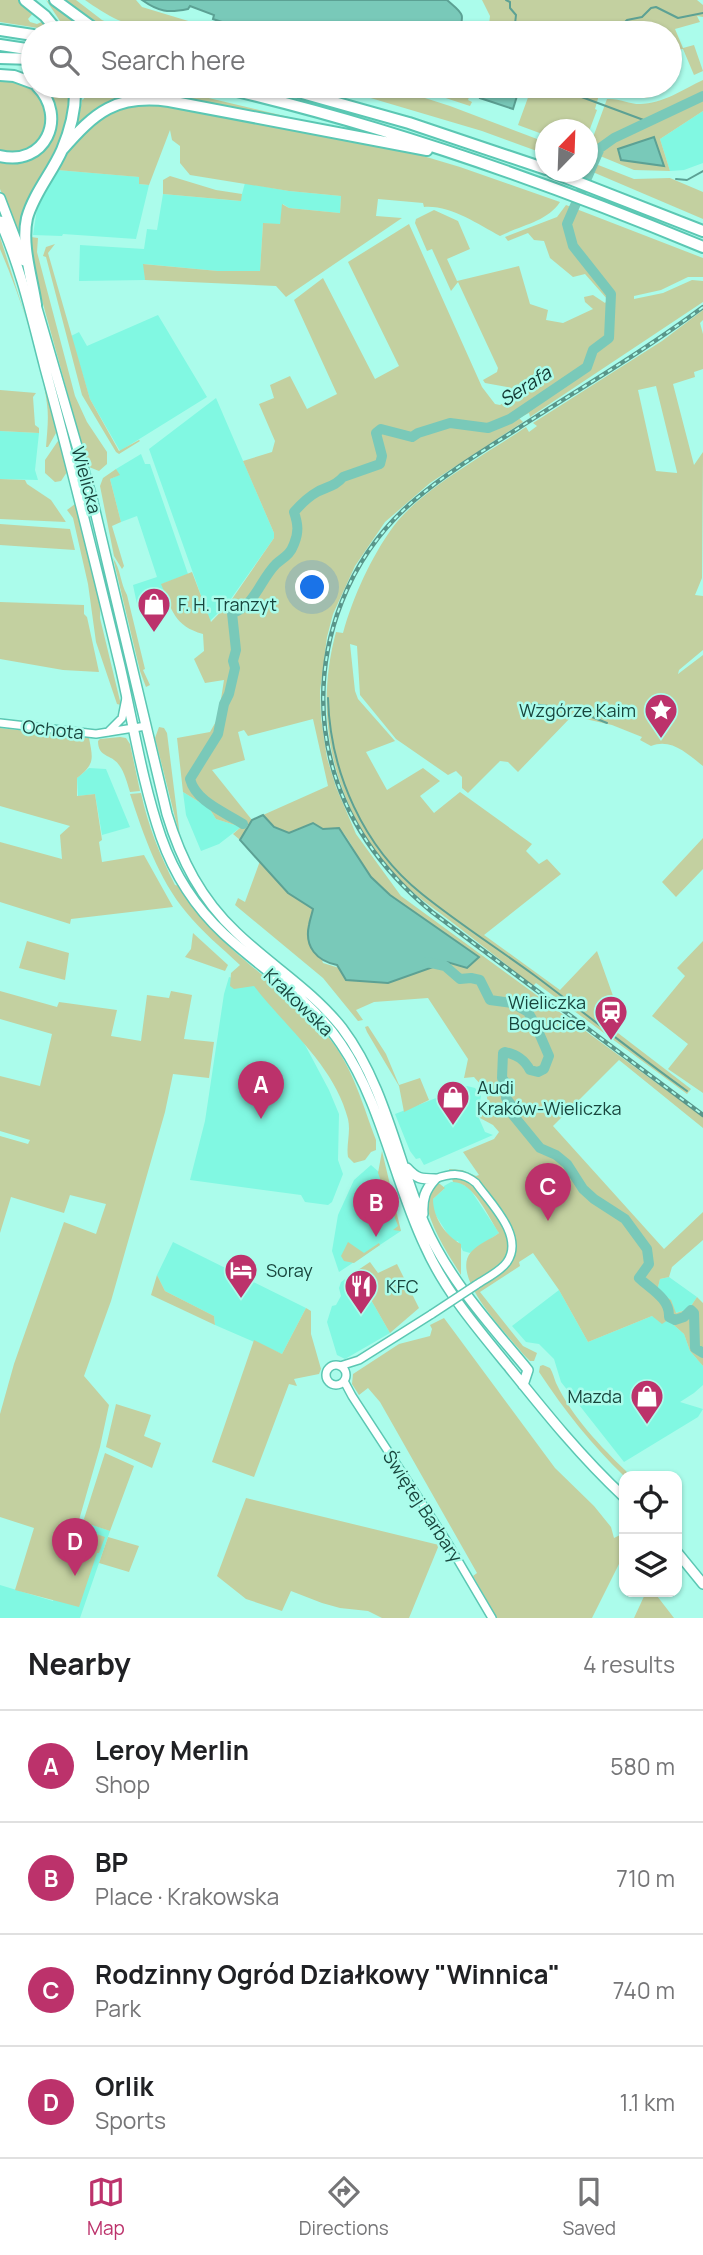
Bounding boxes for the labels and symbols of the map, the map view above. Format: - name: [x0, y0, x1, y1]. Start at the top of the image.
- north arrow: [535, 119, 598, 182]
- water label: Serafa: [494, 359, 557, 412]
- street label: Wielicka: [67, 444, 107, 516]
- your location: [295, 570, 329, 604]
- shop icon: F. H. Tranzyt: [135, 585, 173, 634]
- place label: F. H. Tranzyt: [178, 592, 277, 616]
- place icon: Wzgórze Kaim: [642, 691, 680, 740]
- place label: Wzgórze Kaim: [519, 698, 636, 722]
- street label: Ochota: [21, 714, 85, 744]
- street label: Krakowska: [259, 963, 339, 1041]
- place label: Wieliczka Bogucice: [508, 990, 586, 1035]
- station icon: Wieliczka Bogucice: [592, 993, 630, 1042]
- pin: A: [238, 1061, 284, 1119]
- place label: Audi Kraków-Wieliczka: [477, 1075, 621, 1120]
- shop icon: Audi Kraków-Wieliczka: [434, 1078, 472, 1127]
- pin: C: [525, 1163, 571, 1221]
- pin: B: [353, 1179, 399, 1237]
- hotel icon: Soray: [222, 1251, 260, 1300]
- place label: Soray: [266, 1258, 313, 1282]
- restaurant icon: KFC: [342, 1267, 380, 1316]
- place label: KFC: [386, 1274, 419, 1298]
- shop icon: Mazda: [628, 1377, 666, 1426]
- place label: Mazda: [567, 1384, 622, 1408]
- street label: Świętej Barbary: [378, 1445, 469, 1567]
- pin: D: [52, 1518, 98, 1576]

